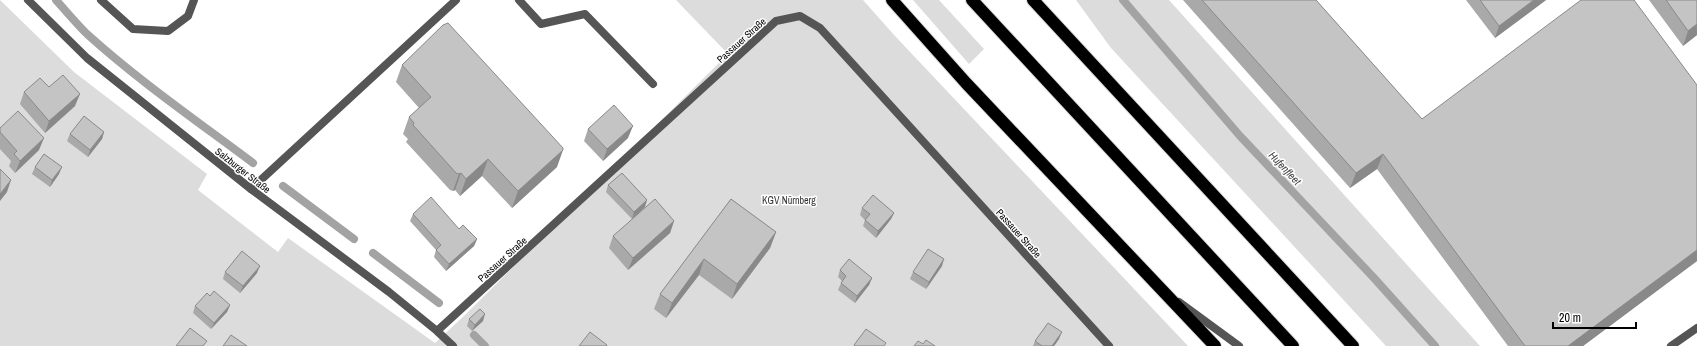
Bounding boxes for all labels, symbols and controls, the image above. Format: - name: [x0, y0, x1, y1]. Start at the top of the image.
- street label: Passauer Straße: [714, 15, 769, 66]
- street label: Salzburger Straße: [212, 145, 273, 196]
- water label: Hufenfleet: [1266, 148, 1304, 188]
- park label: KGV Nürnberg: [762, 194, 816, 207]
- street label: Passauer Straße: [993, 206, 1044, 261]
- street label: Passauer Straße: [475, 234, 530, 285]
- scale bar: [1553, 304, 1636, 330]
- text: 20 m: [1559, 310, 1581, 326]

